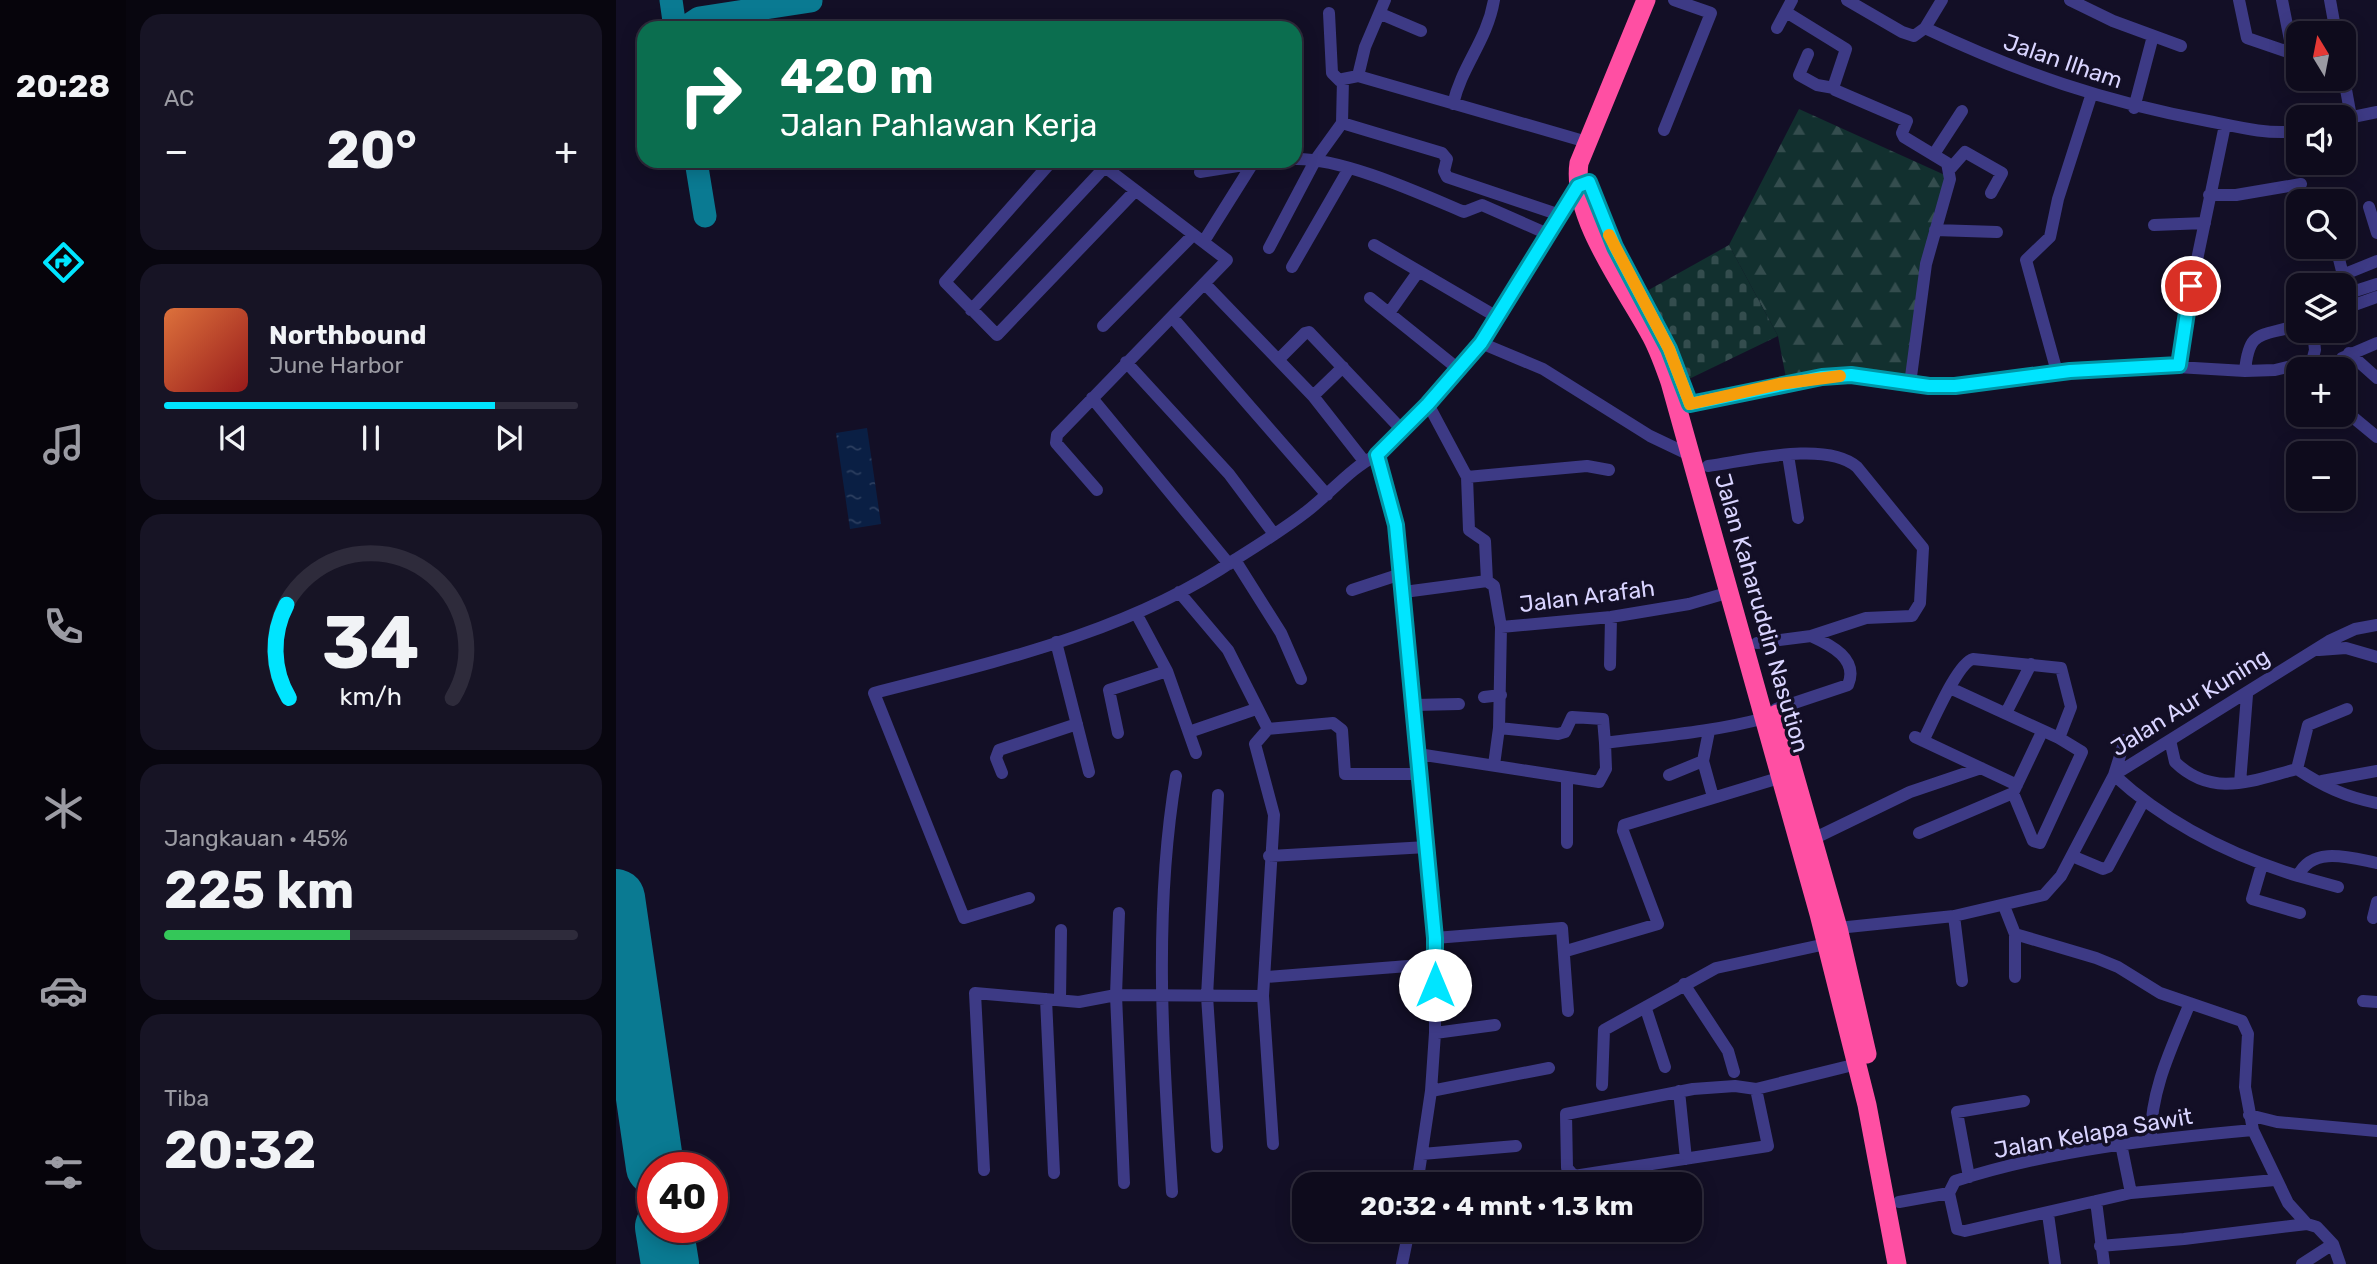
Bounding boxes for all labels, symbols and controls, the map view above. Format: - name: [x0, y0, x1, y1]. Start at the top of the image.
- north arrow: [2286, 21, 2356, 91]
- map controls: [2286, 21, 2356, 511]
- street label: Jalan Ilham: [2000, 28, 2126, 94]
- text: 420 m: [780, 47, 934, 105]
- icon: right: [665, 49, 756, 140]
- text: 20:28: [16, 67, 110, 105]
- text: AC: [164, 84, 194, 112]
- button: sound: [2286, 105, 2356, 175]
- text: Jalan Pahlawan Kerja: [780, 106, 1097, 144]
- text: 20°: [326, 119, 417, 181]
- text: −: [164, 128, 189, 174]
- text: +: [554, 128, 578, 174]
- button: search: [2286, 189, 2356, 259]
- icon: directions: [39, 238, 88, 287]
- pin: [2161, 256, 2221, 316]
- icon: arrive: [2172, 267, 2210, 305]
- button: layers: [2286, 273, 2356, 343]
- text: Northbound: [269, 320, 427, 351]
- text: June Harbor: [269, 351, 403, 379]
- button: +: [2286, 357, 2356, 427]
- icon: previous: [214, 419, 252, 457]
- icon: pause: [352, 419, 390, 457]
- icon: next: [490, 419, 528, 457]
- icon: music: [39, 420, 88, 469]
- button: −: [2286, 441, 2356, 511]
- street label: Jalan Kaharuddin Nasution: [1709, 470, 1815, 756]
- street label: Jalan Arafah: [1518, 574, 1656, 618]
- text: 34: [322, 600, 420, 686]
- icon: phone: [39, 602, 88, 651]
- street label: Jalan Aur Kuning: [2106, 642, 2274, 762]
- text: km/h: [340, 682, 402, 711]
- icon: climate: [39, 784, 88, 833]
- text: Jangkauan · 45%: [164, 824, 348, 852]
- text: 225 km: [164, 859, 354, 921]
- position arrow: [1398, 948, 1472, 1022]
- icon: car: [39, 966, 88, 1015]
- text: Tiba: [164, 1084, 209, 1112]
- street label: Jalan Kelapa Sawit: [1991, 1102, 2195, 1164]
- text: 20:32: [164, 1119, 316, 1181]
- icon: filters: [39, 1148, 88, 1197]
- speed limit sign: 40: [637, 1152, 728, 1243]
- text: 20:32 · 4 mnt · 1.3 km: [1360, 1191, 1634, 1222]

